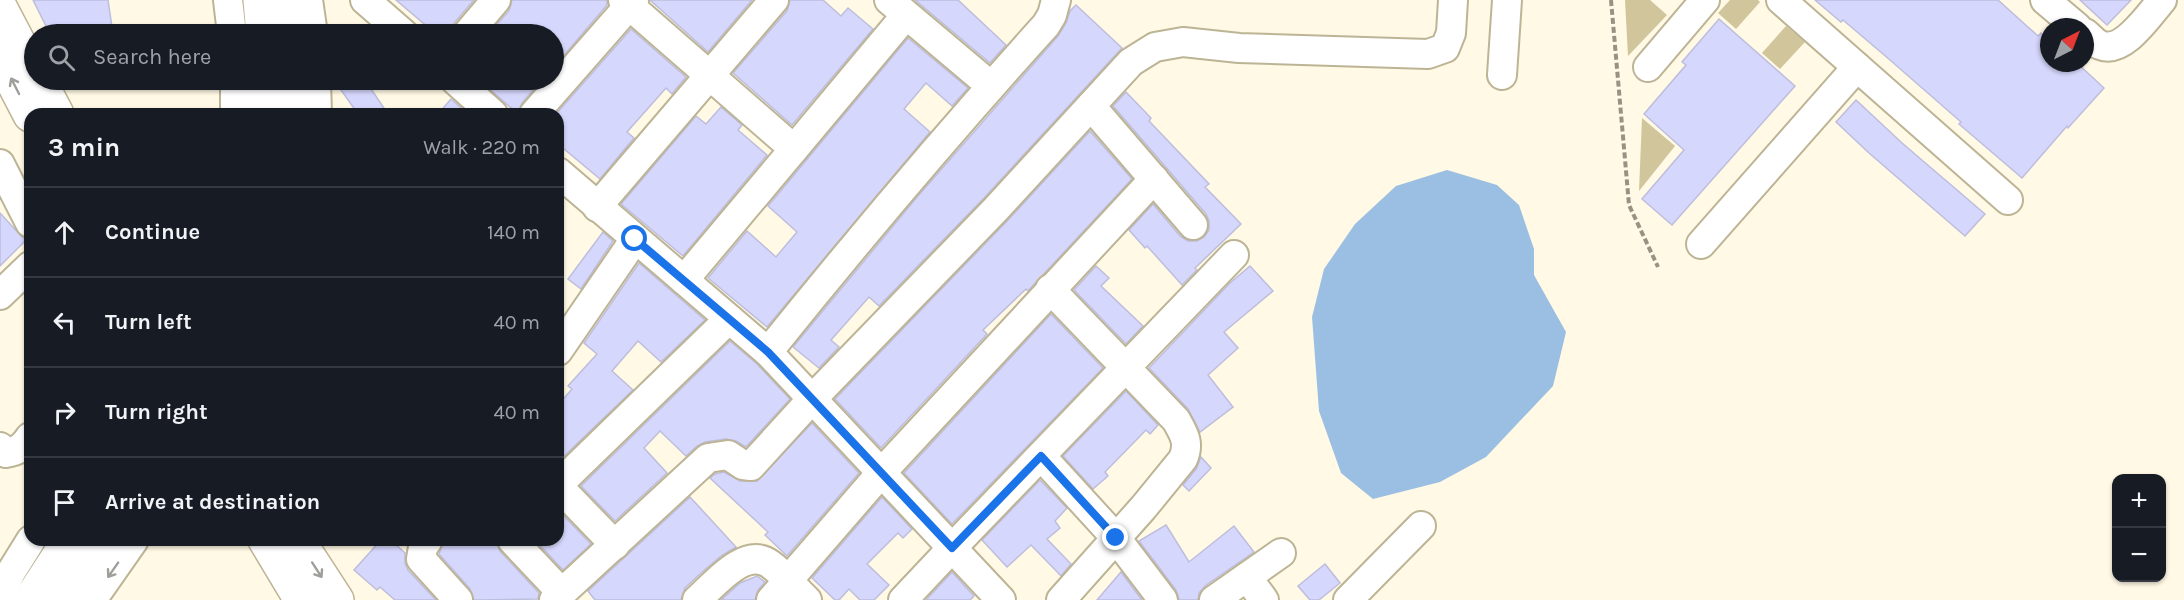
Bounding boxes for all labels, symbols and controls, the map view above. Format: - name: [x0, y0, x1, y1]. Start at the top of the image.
- north arrow: [2040, 18, 2094, 72]
- search box: [24, 24, 564, 90]
- icon: search: [45, 41, 78, 74]
- text: Search here: [93, 44, 211, 70]
- one-way arrow: [9, 77, 20, 95]
- text: 3 min: [48, 132, 120, 163]
- text: Walk · 220 m: [423, 136, 540, 159]
- icon: ahead: [48, 216, 81, 249]
- text: Continue: [105, 219, 200, 245]
- text: 140 m: [487, 221, 540, 244]
- route start: [621, 225, 647, 251]
- icon: left: [48, 306, 81, 339]
- text: Turn left: [105, 309, 192, 335]
- text: 40 m: [494, 311, 540, 334]
- icon: right: [48, 396, 81, 429]
- text: Turn right: [105, 399, 208, 425]
- text: 40 m: [494, 401, 540, 424]
- map controls: [2112, 474, 2166, 582]
- button: +: [2112, 474, 2166, 528]
- icon: arrive: [48, 486, 81, 519]
- text: Arrive at destination: [105, 489, 320, 515]
- route end: [1102, 524, 1128, 550]
- button: −: [2112, 528, 2166, 582]
- one-way arrow: [107, 561, 119, 578]
- one-way arrow: [311, 561, 323, 578]

